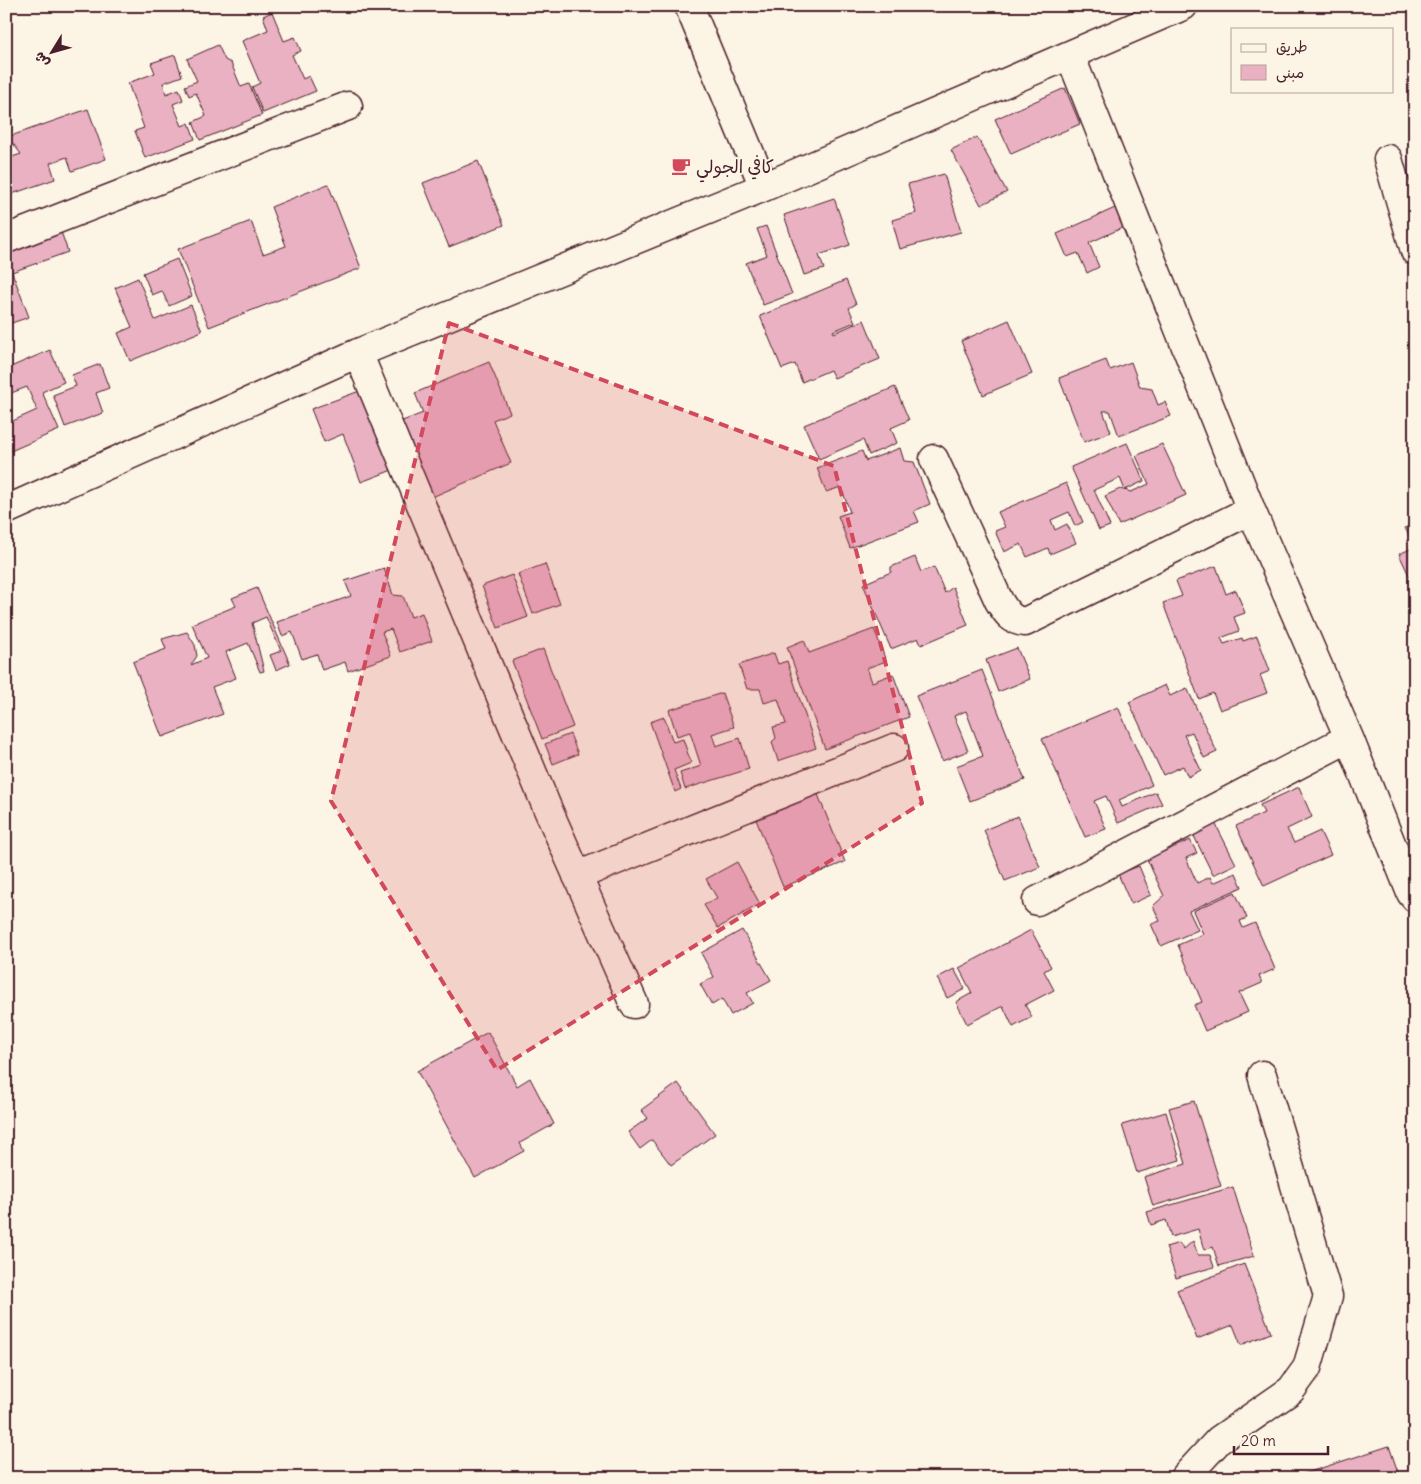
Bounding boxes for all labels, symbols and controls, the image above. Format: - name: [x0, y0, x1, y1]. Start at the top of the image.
- north arrow: [28, 28, 78, 78]
- legend: [1231, 28, 1394, 92]
- text: طريق: [1276, 37, 1308, 56]
- text: ش: [30, 48, 53, 71]
- text: مبنى: [1276, 63, 1304, 83]
- cafe icon: كافي الجولي: [670, 155, 692, 177]
- place label: كافي الجولي: [696, 155, 774, 183]
- scale bar: [1234, 1424, 1327, 1456]
- text: 20 m: [1241, 1431, 1276, 1450]

